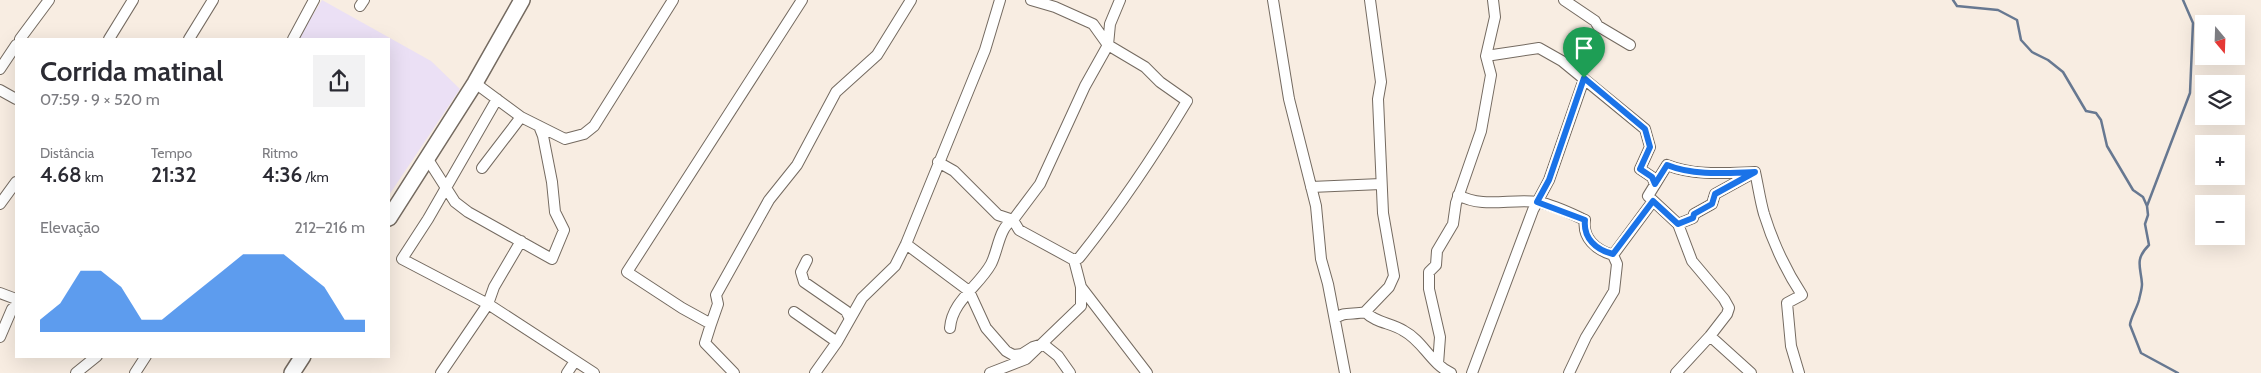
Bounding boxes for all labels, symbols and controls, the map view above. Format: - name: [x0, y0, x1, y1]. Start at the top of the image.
- north arrow: [2195, 15, 2245, 65]
- map controls: [2195, 15, 2245, 245]
- pin: [1563, 27, 1605, 78]
- icon: arrive: [1570, 34, 1598, 62]
- text: Corrida matinal: [40, 54, 223, 88]
- button: share: [313, 55, 365, 107]
- button: layers: [2195, 75, 2245, 125]
- text: 07:59 · 9 × 520 m: [40, 90, 160, 109]
- button: +: [2195, 135, 2245, 185]
- text: Distância: [40, 144, 94, 162]
- text: Tempo: [151, 144, 192, 162]
- text: Ritmo: [262, 144, 298, 162]
- text: 4.68: [40, 162, 82, 187]
- text: 21:32: [151, 162, 196, 187]
- text: 4:36: [262, 162, 302, 187]
- text: km: [82, 168, 103, 186]
- text: /km: [302, 168, 329, 186]
- button: −: [2195, 195, 2245, 245]
- text: Elevação: [40, 218, 100, 237]
- text: 212–216 m: [294, 218, 365, 237]

